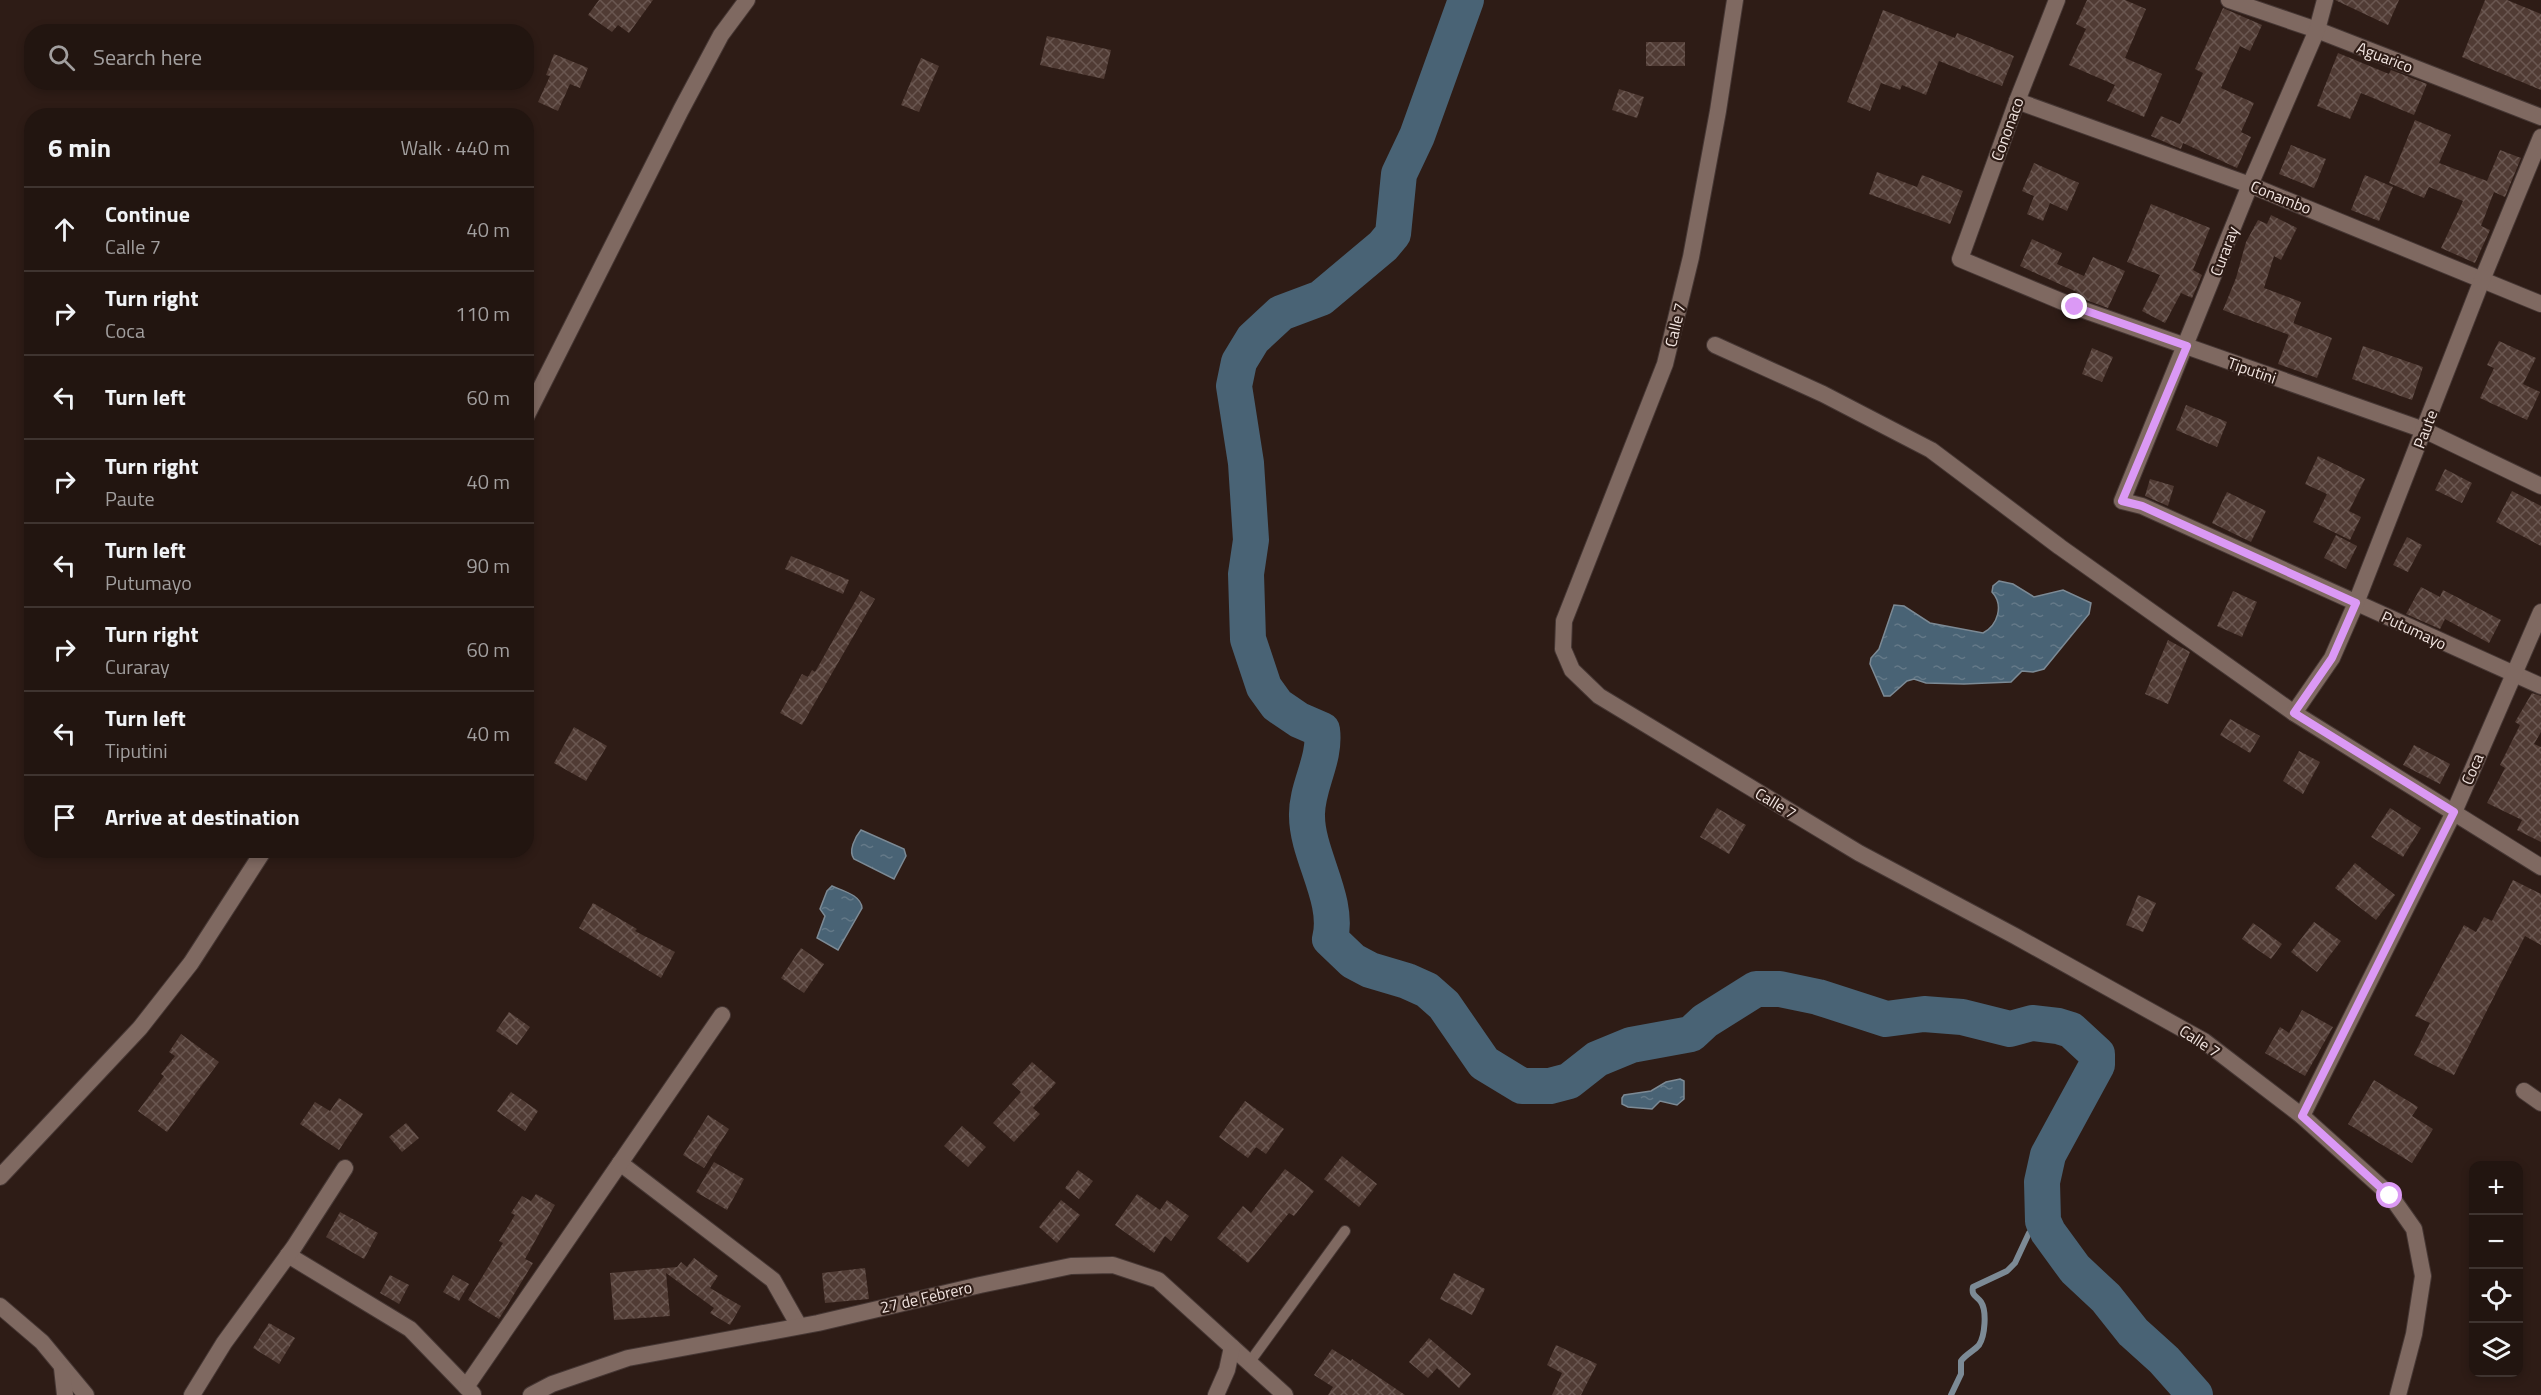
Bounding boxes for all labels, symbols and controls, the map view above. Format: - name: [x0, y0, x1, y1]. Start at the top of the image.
- search box: [24, 24, 534, 90]
- street label: Aguarico: [2353, 35, 2417, 79]
- text: Search here: [93, 40, 202, 74]
- icon: search: [45, 41, 78, 74]
- street label: Cononaco: [1984, 94, 2030, 164]
- text: 6 min: [48, 128, 111, 167]
- text: Walk · 440 m: [401, 132, 510, 163]
- street label: Conambo: [2247, 174, 2315, 220]
- text: Continue: [105, 197, 190, 231]
- icon: ahead: [48, 213, 81, 246]
- text: 40 m: [466, 214, 510, 245]
- street label: Curaray: [2204, 222, 2245, 279]
- text: Calle 7: [105, 231, 161, 262]
- text: Turn right: [105, 281, 199, 315]
- route end: [2061, 293, 2087, 319]
- icon: right: [48, 297, 81, 330]
- text: 110 m: [455, 298, 510, 329]
- street label: Calle 7: [1658, 301, 1692, 349]
- text: Coca: [105, 315, 145, 346]
- street label: Tiputini: [2224, 351, 2280, 389]
- text: Turn left: [105, 380, 186, 414]
- icon: left: [48, 381, 81, 414]
- text: 60 m: [466, 382, 510, 413]
- street label: Paute: [2407, 406, 2443, 452]
- text: Turn right: [105, 449, 199, 483]
- icon: right: [48, 465, 81, 498]
- text: 40 m: [466, 466, 510, 497]
- text: Paute: [105, 483, 155, 514]
- text: Turn left: [105, 533, 186, 567]
- icon: left: [48, 549, 81, 582]
- text: 90 m: [466, 550, 510, 581]
- text: Putumayo: [105, 567, 192, 598]
- street label: Putumayo: [2377, 604, 2451, 656]
- text: Turn right: [105, 617, 199, 651]
- icon: right: [48, 633, 81, 666]
- text: 60 m: [466, 634, 510, 665]
- text: Curaray: [105, 651, 170, 682]
- text: Turn left: [105, 701, 186, 735]
- icon: left: [48, 717, 81, 750]
- text: 40 m: [466, 718, 510, 749]
- text: Tiputini: [105, 735, 168, 766]
- street label: Coca: [2455, 750, 2489, 788]
- street label: Calle 7: [1751, 781, 1801, 825]
- text: Arrive at destination: [105, 800, 300, 834]
- icon: arrive: [48, 801, 81, 834]
- street label: Calle 7: [2175, 1019, 2225, 1063]
- map controls: [2469, 1161, 2523, 1377]
- button: +: [2469, 1161, 2523, 1215]
- route start: [2376, 1182, 2402, 1208]
- button: −: [2469, 1215, 2523, 1269]
- button: locate: [2469, 1269, 2523, 1323]
- street label: 27 de Febrero: [878, 1275, 974, 1319]
- button: layers: [2469, 1323, 2523, 1377]

